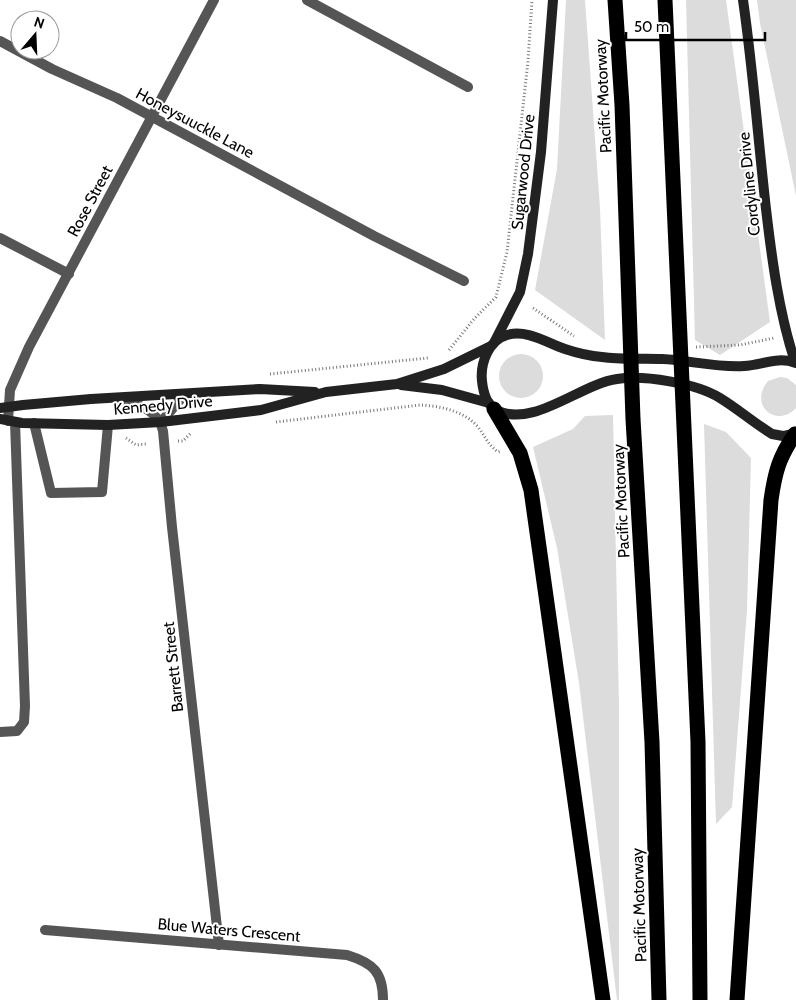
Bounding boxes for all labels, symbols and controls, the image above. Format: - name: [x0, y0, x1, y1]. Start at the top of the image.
- north arrow: [10, 10, 60, 60]
- scale bar: [626, 10, 765, 42]
- text: N: [32, 13, 47, 33]
- text: 50 m: [634, 18, 669, 36]
- street label: Pacific Motorway: [591, 38, 615, 154]
- street label: Honeysuuckle Lane: [133, 84, 257, 162]
- street label: Sugarwood Drive: [507, 113, 539, 231]
- street label: Cordyline Drive: [734, 131, 764, 237]
- street label: Rose Street: [63, 162, 117, 240]
- street label: Kennedy Drive: [113, 391, 213, 419]
- street label: Pacific Motorway: [609, 443, 633, 559]
- street label: Barrett Street: [159, 620, 187, 713]
- street label: Pacific Motorway: [628, 847, 650, 963]
- street label: Blue Waters Crescent: [157, 914, 302, 946]

